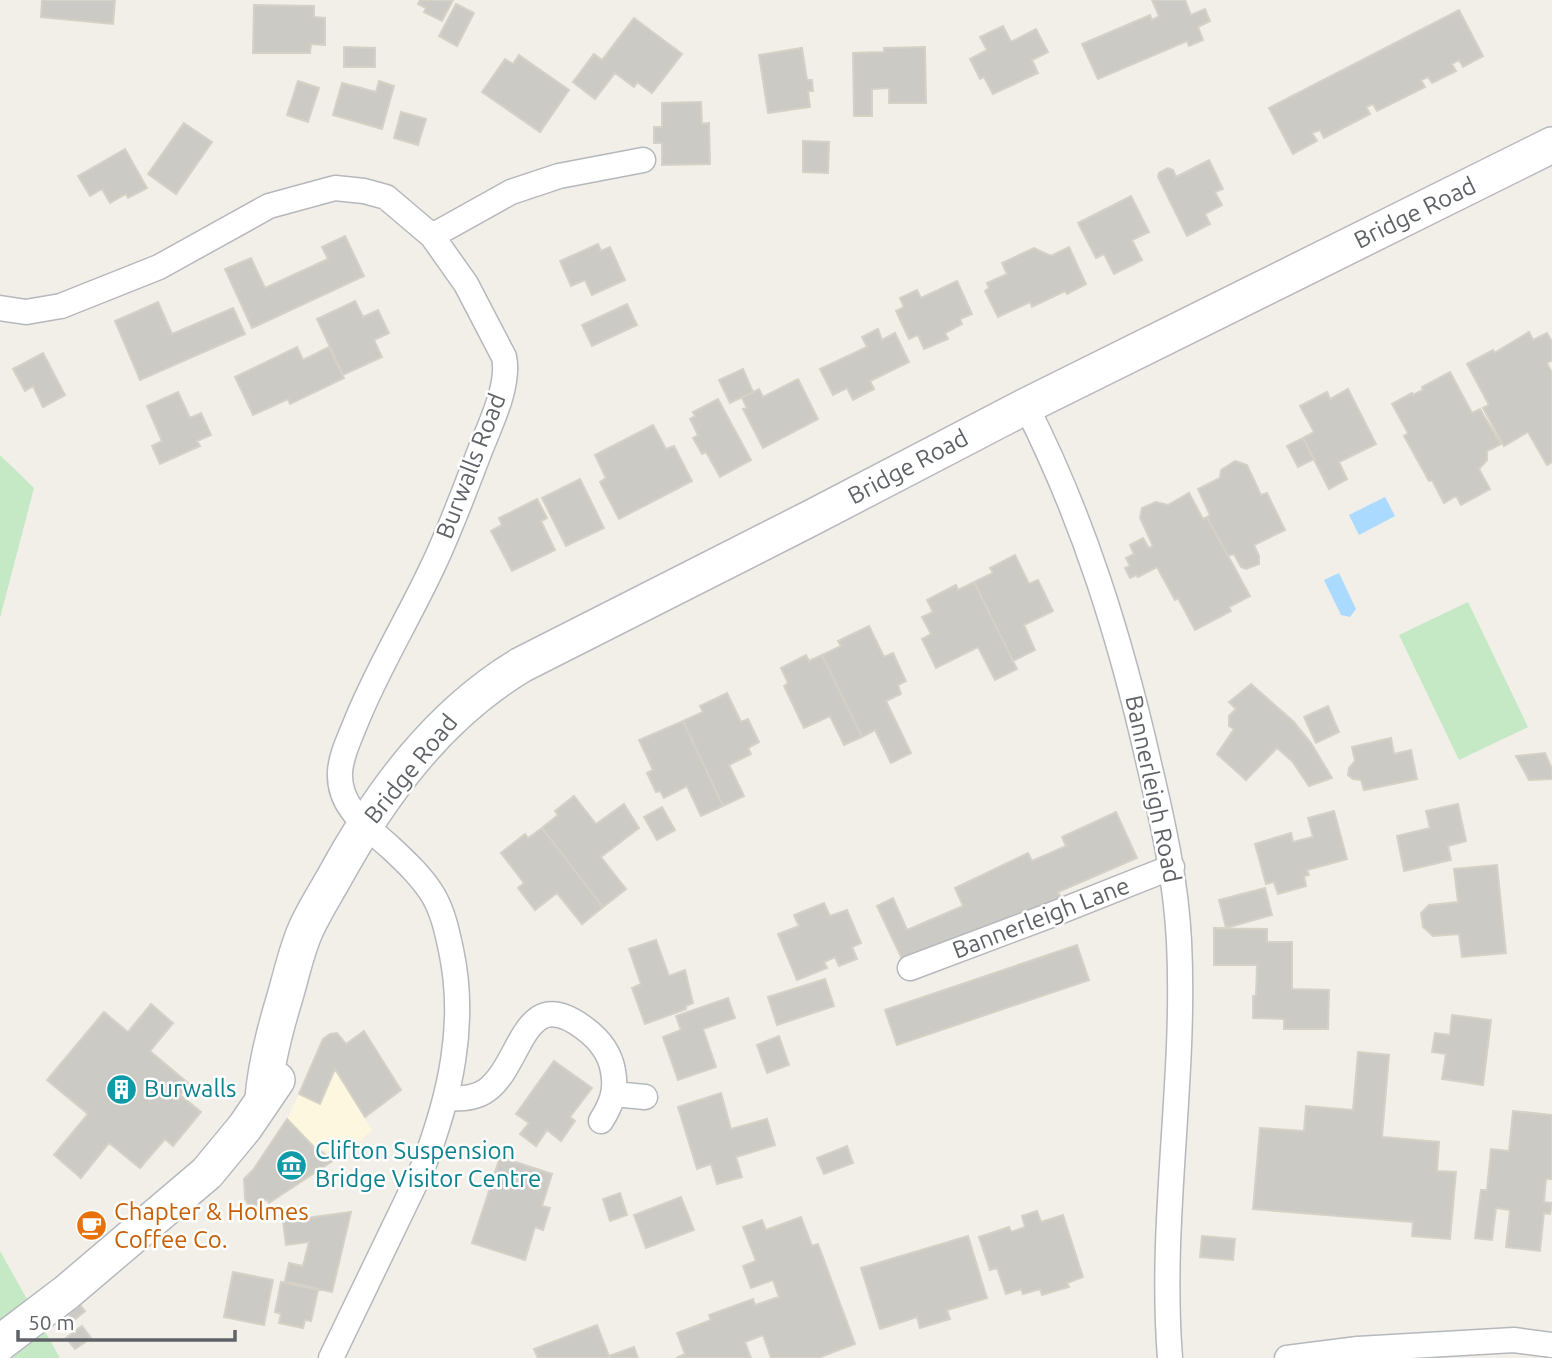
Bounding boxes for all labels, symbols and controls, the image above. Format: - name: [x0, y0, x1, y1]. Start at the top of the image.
- street label: Bridge Road: [1350, 171, 1480, 254]
- street label: Burwalls Road: [430, 389, 511, 542]
- street label: Bridge Road: [843, 424, 972, 509]
- street label: Bannerleigh Road: [1120, 693, 1187, 885]
- street label: Bridge Road: [359, 709, 463, 829]
- street label: Bannerleigh Lane: [949, 871, 1133, 964]
- building icon: Burwalls: [104, 1072, 138, 1106]
- place label: Burwalls: [144, 1075, 236, 1102]
- place label: Clifton Suspension Bridge Visitor Centre: [315, 1137, 541, 1192]
- museum icon: Clifton Suspension Bridge Visitor Centre: [275, 1148, 309, 1182]
- place label: Chapter & Holmes Coffee Co.: [114, 1198, 309, 1253]
- cafe icon: Chapter & Holmes Coffee Co.: [74, 1209, 108, 1243]
- scale bar: [18, 1298, 234, 1342]
- text: 50 m: [28, 1310, 75, 1334]

